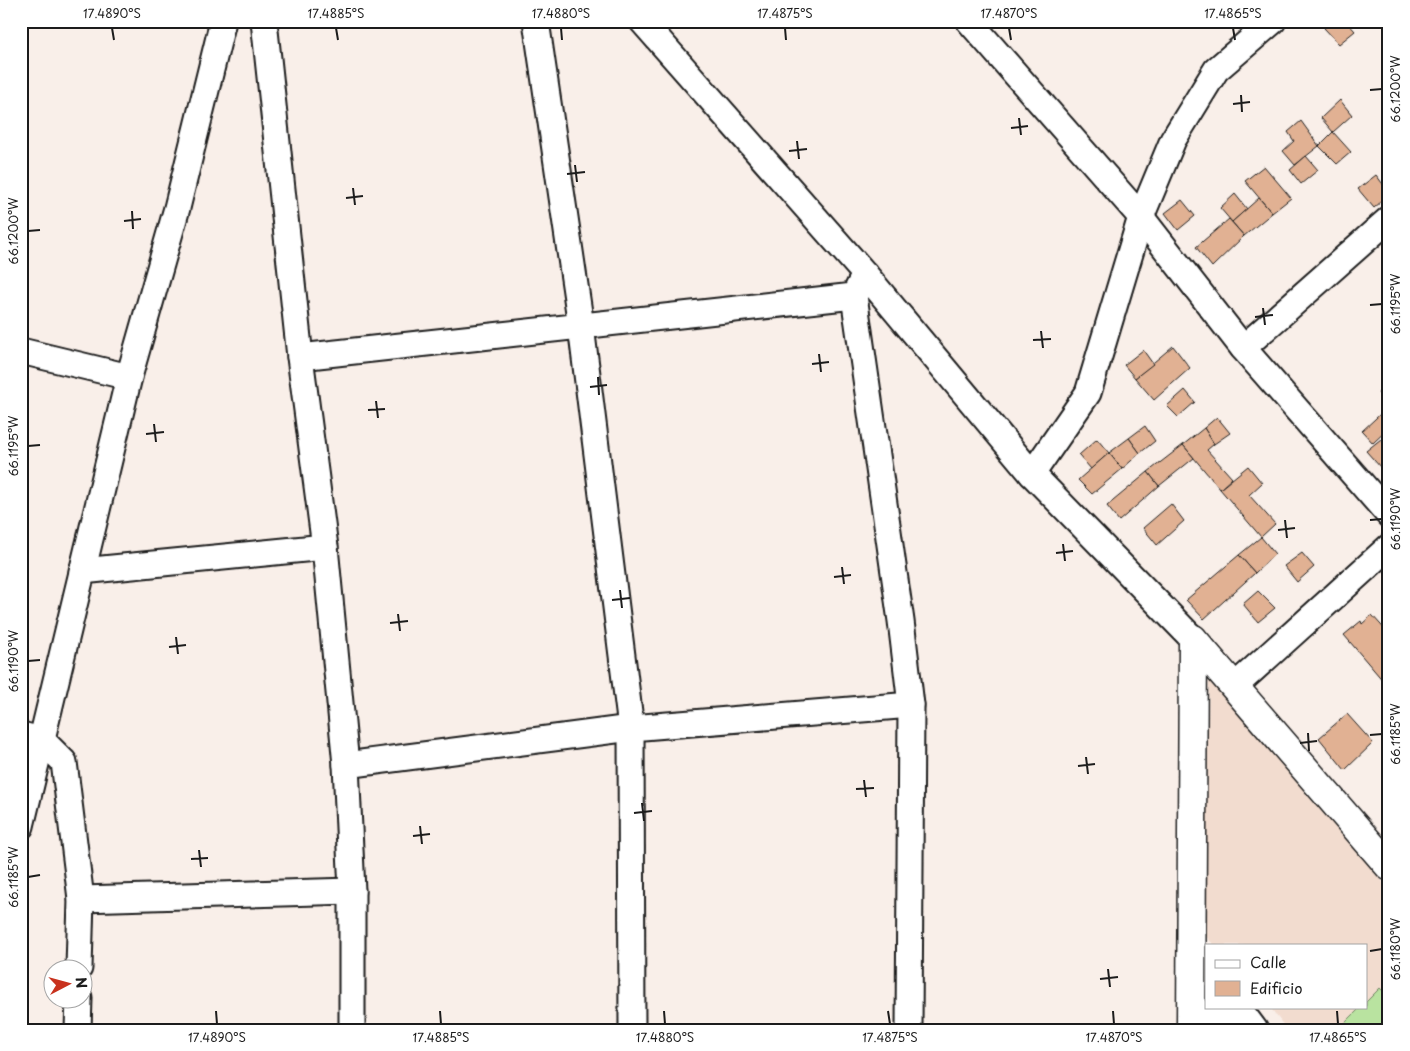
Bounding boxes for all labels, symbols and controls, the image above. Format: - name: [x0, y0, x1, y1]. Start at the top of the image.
- text: 17.4890°S: [83, 4, 141, 22]
- text: 17.4885°S: [308, 4, 364, 22]
- text: 17.4880°S: [532, 4, 590, 22]
- text: 17.4875°S: [757, 4, 813, 22]
- text: 17.4870°S: [980, 4, 1038, 22]
- text: 17.4865°S: [1204, 4, 1262, 22]
- text: 66.1200°W: [1386, 55, 1404, 122]
- text: 66.1200°W: [4, 197, 22, 264]
- text: 66.1195°W: [1386, 273, 1404, 334]
- text: 66.1195°W: [4, 415, 22, 476]
- text: 66.1190°W: [1386, 487, 1404, 550]
- text: 66.1190°W: [4, 629, 22, 692]
- text: 66.1185°W: [1386, 703, 1404, 765]
- text: 66.1185°W: [4, 846, 22, 908]
- text: 66.1180°W: [1386, 917, 1404, 980]
- legend: [1205, 944, 1368, 1008]
- text: Calle: [1250, 950, 1287, 973]
- north arrow: [42, 958, 92, 1008]
- text: N: [70, 976, 92, 989]
- text: Edificio: [1250, 976, 1303, 999]
- text: 17.4890°S: [188, 1028, 246, 1046]
- text: 17.4885°S: [413, 1028, 469, 1046]
- text: 17.4880°S: [636, 1028, 694, 1046]
- text: 17.4875°S: [862, 1028, 918, 1046]
- text: 17.4870°S: [1085, 1028, 1143, 1046]
- text: 17.4865°S: [1309, 1028, 1367, 1046]

